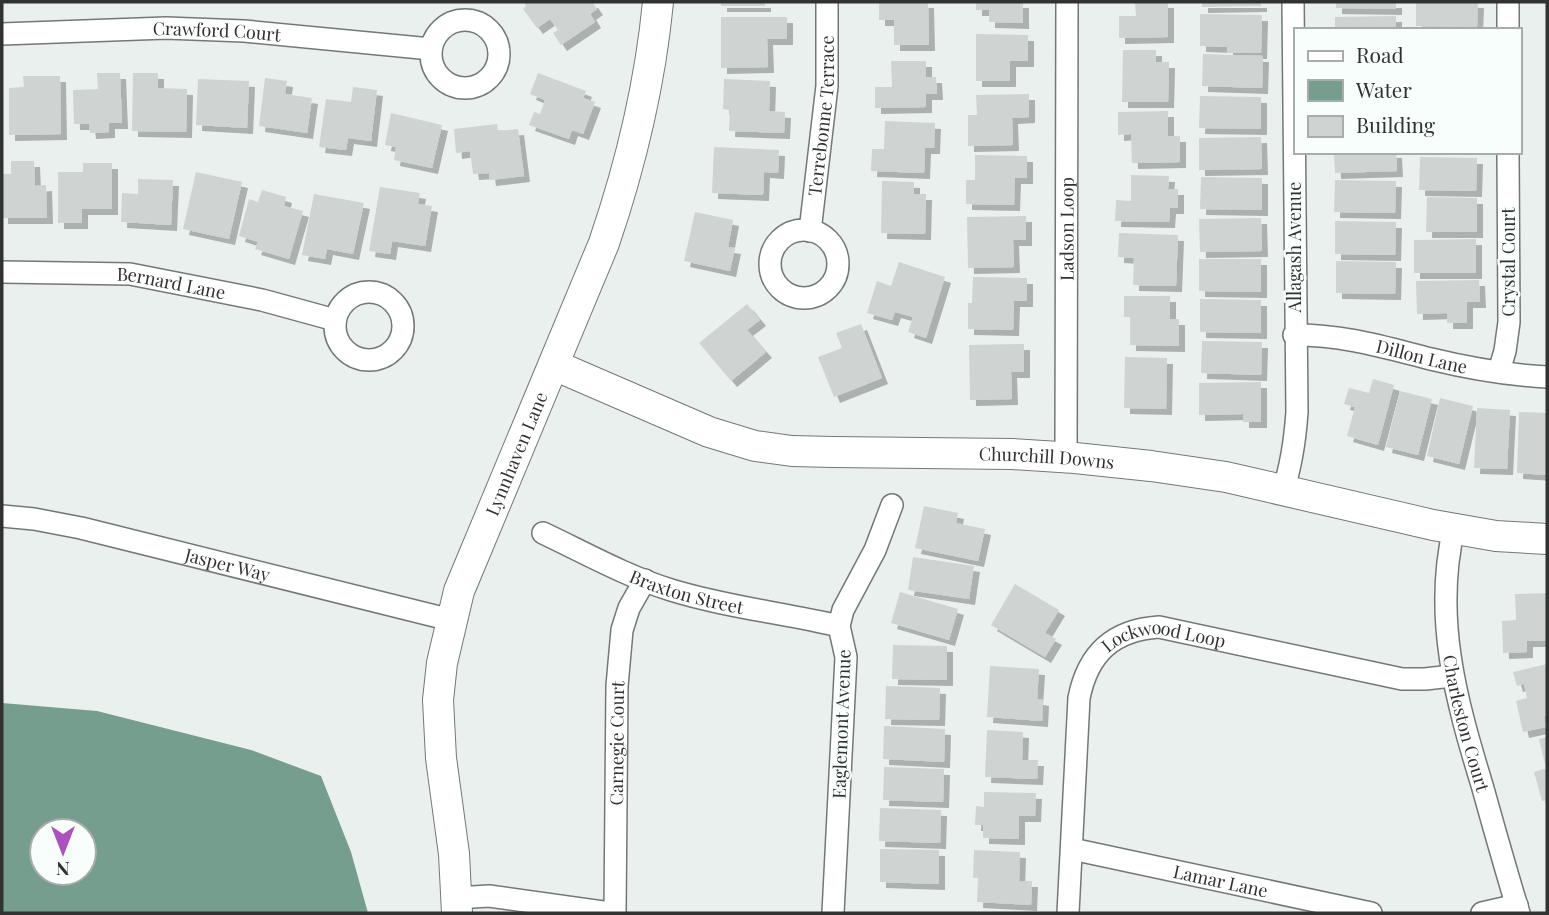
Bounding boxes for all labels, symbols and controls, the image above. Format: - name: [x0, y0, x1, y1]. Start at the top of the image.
- street label: Crawford Court: [152, 16, 283, 47]
- legend: [1294, 28, 1521, 154]
- street label: Terrebonne Terrace: [802, 35, 839, 197]
- text: Road: [1356, 40, 1404, 68]
- text: Water: [1355, 75, 1412, 103]
- text: Building: [1356, 110, 1435, 138]
- street label: Ladson Loop: [1054, 177, 1079, 281]
- street label: Allagash Avenue: [1282, 182, 1306, 313]
- street label: Crystal Court: [1496, 207, 1520, 317]
- street label: Bernard Lane: [117, 262, 228, 305]
- street label: Dillon Lane: [1374, 334, 1469, 379]
- street label: Lynnhaven Lane: [480, 388, 553, 519]
- street label: Churchill Downs: [979, 442, 1116, 474]
- street label: Jasper Way: [181, 542, 273, 587]
- street label: Braxton Street: [626, 564, 746, 619]
- street label: Lockwood Loop: [1096, 615, 1228, 657]
- street label: Eaglemont Avenue: [826, 649, 856, 799]
- street label: Charleston Court: [1438, 653, 1495, 795]
- street label: Carnegie Court: [604, 679, 629, 805]
- north arrow: [28, 817, 98, 887]
- text: N: [56, 857, 70, 883]
- street label: Lamar Lane: [1171, 859, 1270, 903]

